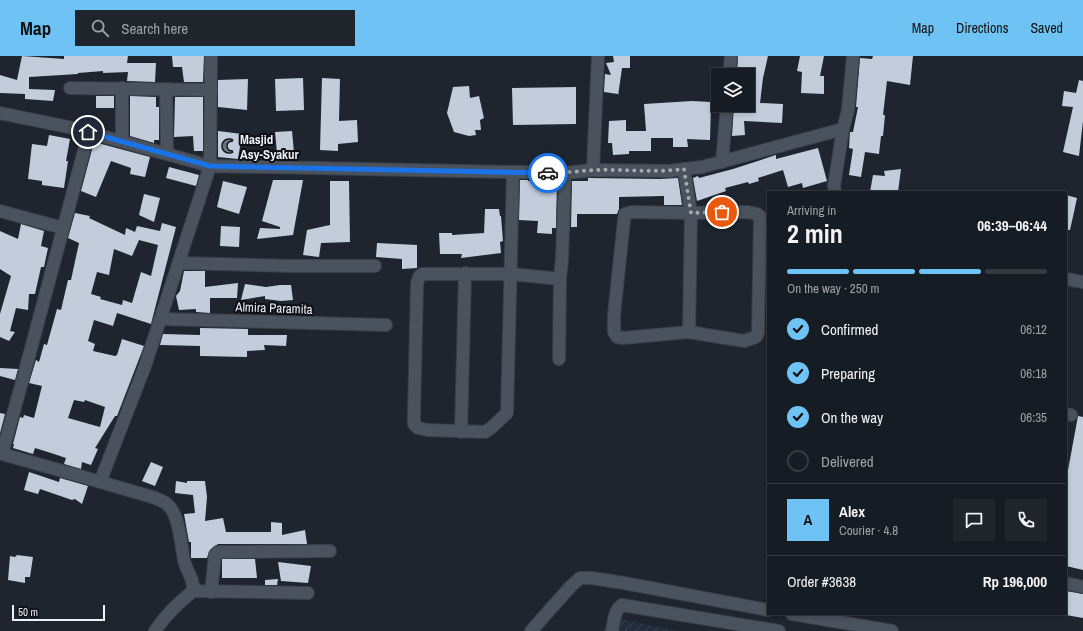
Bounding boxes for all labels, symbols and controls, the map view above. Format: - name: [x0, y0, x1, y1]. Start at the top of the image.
- search box: [75, 10, 355, 46]
- text: Map: [20, 15, 51, 41]
- icon: search: [89, 17, 111, 39]
- text: Search here: [121, 18, 188, 39]
- text: Map: [912, 19, 934, 37]
- text: Directions: [956, 19, 1008, 37]
- text: Saved: [1030, 19, 1063, 37]
- map controls: [711, 68, 755, 112]
- button: layers: [711, 68, 755, 112]
- pin: [71, 115, 105, 149]
- icon: home: [77, 121, 99, 143]
- place label: Masjid Asy-Syakur: [240, 131, 300, 163]
- mosque icon: Masjid Asy-Syakur: [221, 138, 237, 154]
- courier: [528, 153, 568, 193]
- icon: car: [537, 162, 559, 184]
- pin: [705, 195, 739, 229]
- icon: bag: [711, 201, 733, 223]
- text: Arriving in: [787, 202, 836, 219]
- text: 06:39–06:44: [977, 215, 1047, 236]
- text: 2 min: [787, 216, 843, 251]
- text: On the way · 250 m: [787, 280, 879, 297]
- street label: Almira Paramita: [234, 298, 313, 318]
- icon: check: [787, 318, 809, 340]
- text: Confirmed: [821, 319, 878, 340]
- text: 06:12: [1020, 321, 1047, 338]
- icon: check: [787, 362, 809, 384]
- text: Preparing: [821, 363, 875, 384]
- text: 06:18: [1020, 365, 1047, 382]
- icon: check: [787, 406, 809, 428]
- text: On the way: [821, 407, 883, 428]
- text: 06:35: [1020, 409, 1047, 426]
- text: Delivered: [821, 451, 874, 472]
- button: chat: [953, 499, 995, 541]
- button: phone: [1005, 499, 1047, 541]
- text: Alex: [839, 501, 865, 522]
- text: A: [804, 509, 812, 530]
- text: Courier · 4.8: [839, 522, 898, 539]
- text: Order #3638: [787, 571, 856, 592]
- text: Rp 196,000: [983, 571, 1047, 592]
- scale bar: [12, 603, 105, 622]
- text: 50 m: [18, 605, 38, 619]

